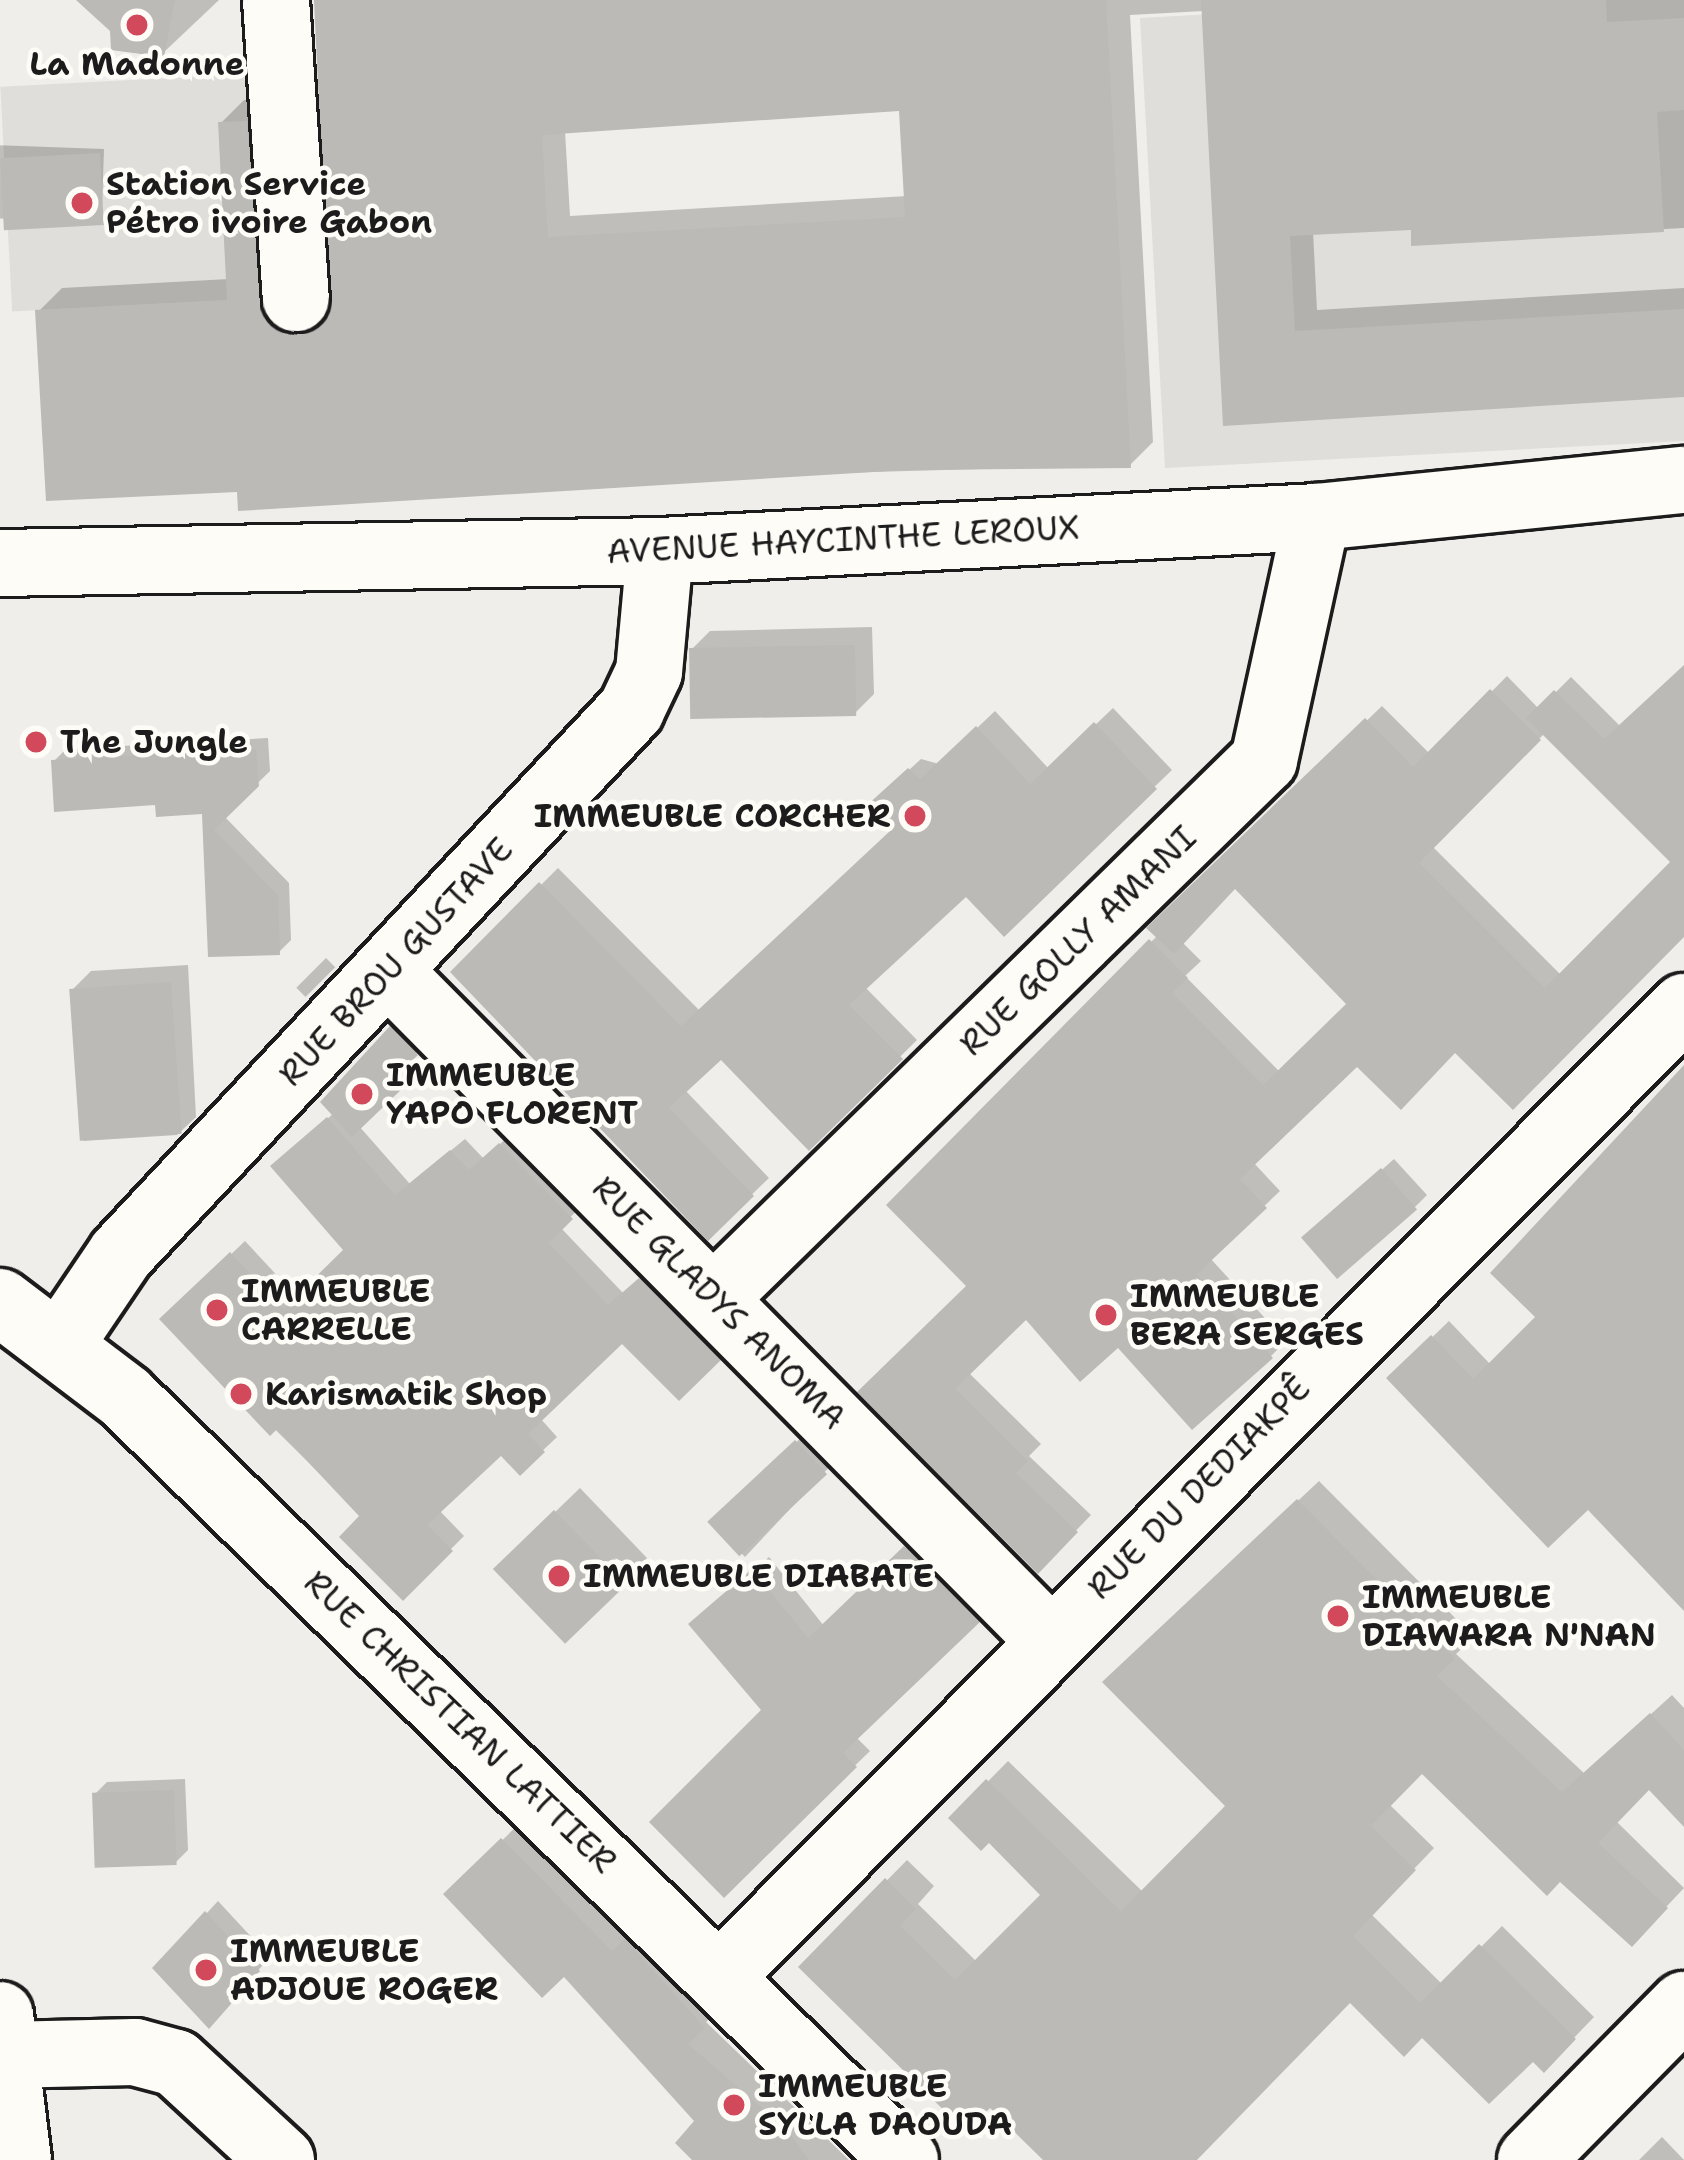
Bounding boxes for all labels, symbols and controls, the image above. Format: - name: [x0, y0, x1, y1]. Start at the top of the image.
- marker: La Madonne: [124, 12, 150, 38]
- place label: La Madonne: [29, 44, 245, 84]
- place label: Station Service Pétro ivoire Gabon: [106, 164, 432, 242]
- marker: Station Service Pétro ivoire Gabon: [69, 190, 95, 216]
- street label: AVENUE HAYCINTHE LEROUX: [606, 508, 1080, 572]
- place label: The Jungle: [60, 722, 248, 762]
- marker: The Jungle: [23, 729, 49, 755]
- place label: IMMEUBLE CORCHER: [534, 796, 891, 836]
- marker: IMMEUBLE CORCHER: [902, 803, 928, 829]
- street label: RUE GOLLY AMANI: [952, 818, 1204, 1064]
- street label: RUE BROU GUSTAVE: [271, 830, 521, 1094]
- place label: IMMEUBLE YAPO FLORENT: [386, 1055, 638, 1133]
- marker: IMMEUBLE YAPO FLORENT: [349, 1081, 375, 1107]
- street label: RUE GLADYS ANOMA: [584, 1168, 854, 1438]
- place label: IMMEUBLE CARRELLE: [241, 1271, 431, 1349]
- place label: IMMEUBLE BERA SERGES: [1130, 1276, 1364, 1354]
- marker: IMMEUBLE CARRELLE: [204, 1297, 230, 1323]
- marker: IMMEUBLE BERA SERGES: [1093, 1302, 1119, 1328]
- street label: RUE DU DEDIAKPÊ: [1080, 1369, 1318, 1607]
- place label: Karismatik Shop: [265, 1374, 547, 1414]
- marker: Karismatik Shop: [228, 1381, 254, 1407]
- place label: IMMEUBLE DIABATE: [583, 1556, 934, 1596]
- street label: RUE CHRISTIAN LATTIER: [296, 1563, 624, 1881]
- marker: IMMEUBLE DIABATE: [546, 1563, 572, 1589]
- place label: IMMEUBLE DIAWARA N'NAN: [1362, 1577, 1656, 1655]
- marker: IMMEUBLE DIAWARA N'NAN: [1325, 1603, 1351, 1629]
- place label: IMMEUBLE ADJOUE ROGER: [230, 1931, 498, 2009]
- marker: IMMEUBLE ADJOUE ROGER: [193, 1957, 219, 1983]
- place label: IMMEUBLE SYLLA DAOUDA: [758, 2066, 1012, 2144]
- marker: IMMEUBLE SYLLA DAOUDA: [721, 2092, 747, 2118]

